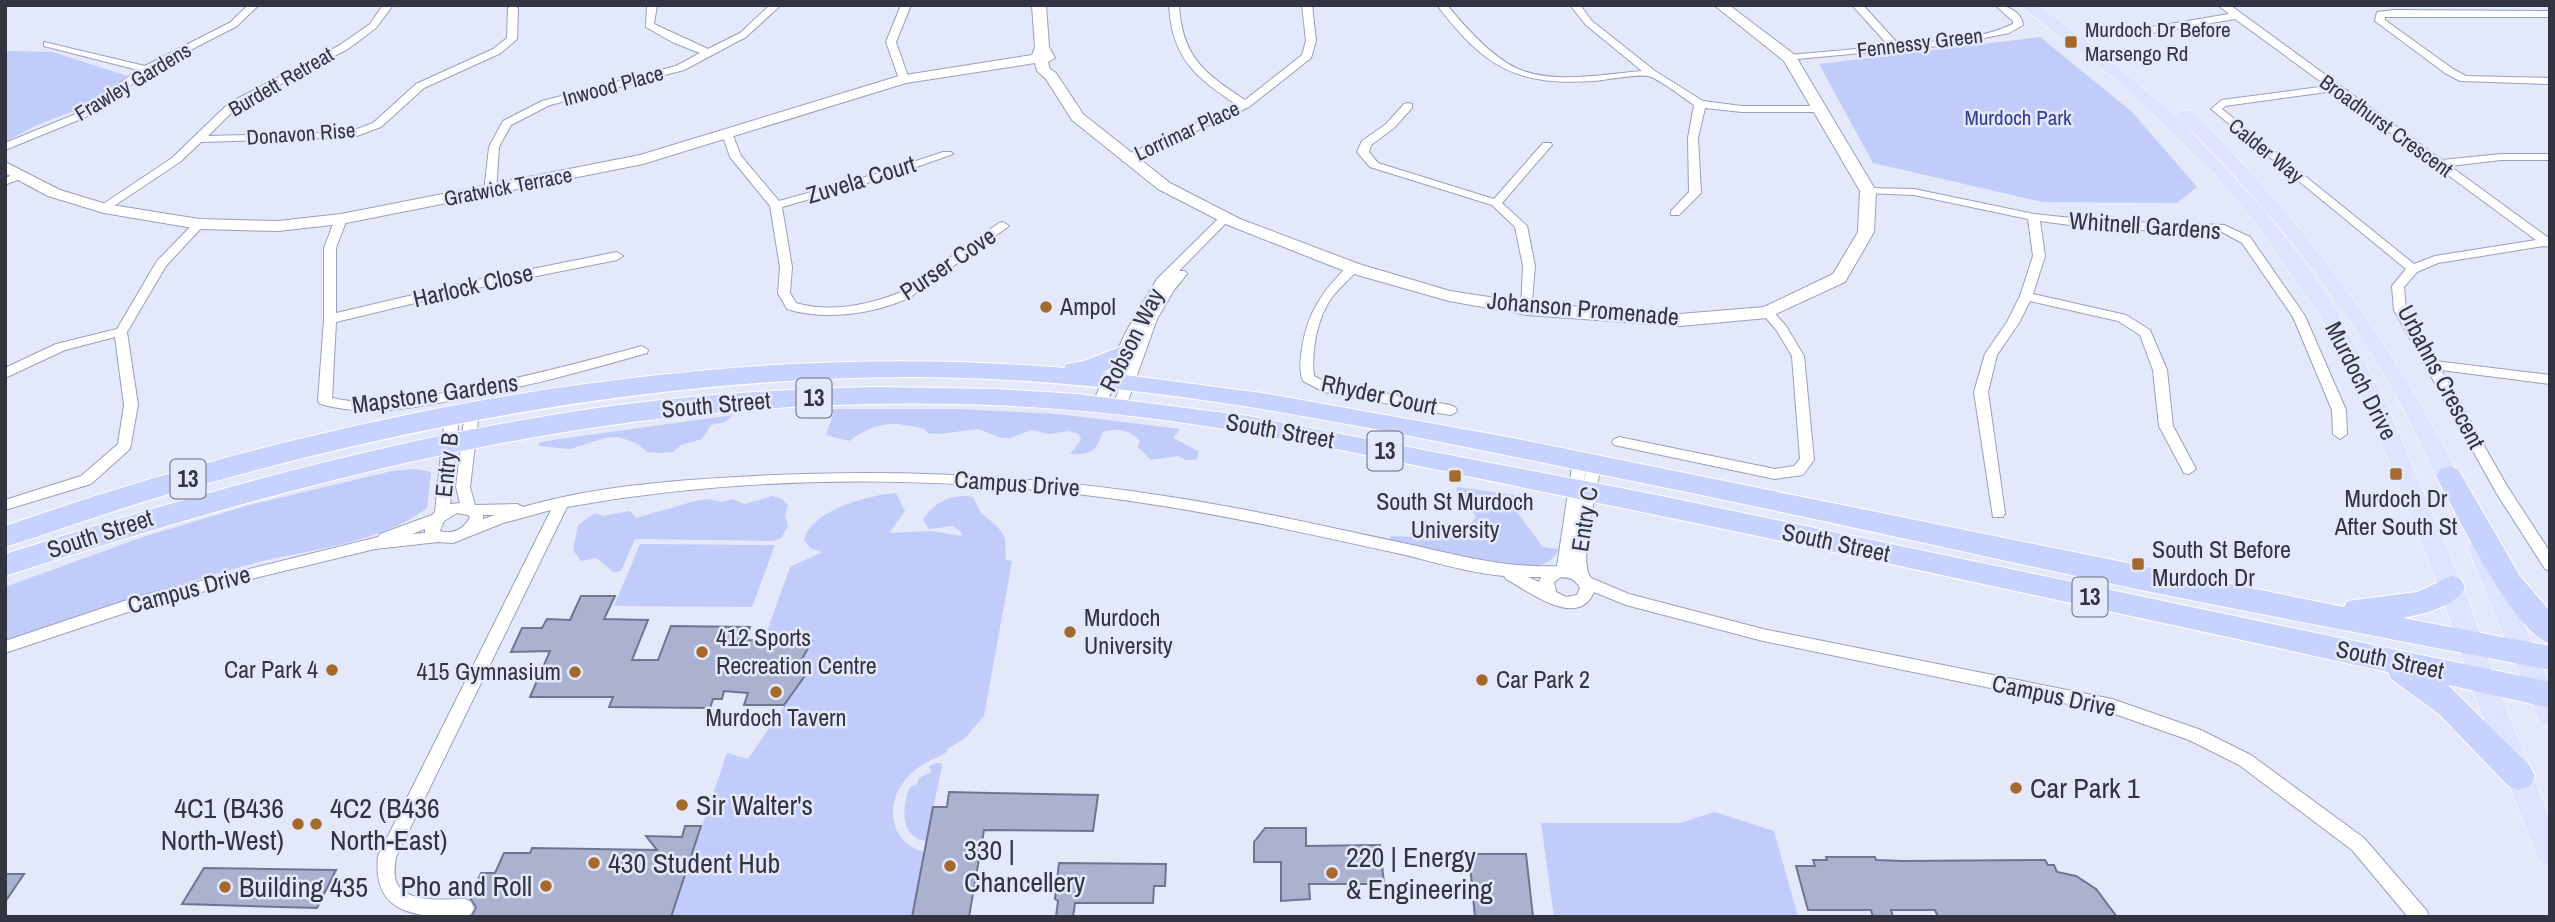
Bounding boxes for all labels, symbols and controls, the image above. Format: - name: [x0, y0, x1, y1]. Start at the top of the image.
- place label: Murdoch Dr Before Marsengo Rd: [2085, 15, 2230, 68]
- street label: Fennessy Green: [1855, 20, 1984, 65]
- marker: Murdoch Dr Before Marsengo Rd: [2063, 34, 2079, 50]
- street label: Frawley Gardens: [69, 35, 196, 128]
- street label: Burdett Retreat: [223, 40, 339, 123]
- street label: Inwood Place: [559, 58, 667, 113]
- street label: Broadhurst Crescent: [2314, 67, 2459, 184]
- street label: Lorrimar Place: [1129, 94, 1244, 168]
- park label: Murdoch Park: [1964, 103, 2072, 132]
- street label: Calder Way: [2222, 111, 2310, 190]
- street label: Donavon Rise: [246, 115, 356, 152]
- street label: Zuvela Court: [802, 147, 920, 211]
- street label: Gratwick Terrace: [441, 160, 574, 213]
- street label: Whitnell Gardens: [2068, 204, 2222, 246]
- street label: Purser Cove: [893, 219, 1002, 307]
- street label: Harlock Close: [410, 256, 536, 314]
- street label: Robson Way: [1091, 282, 1171, 397]
- street label: Johanson Promenade: [1486, 284, 1680, 332]
- place label: Ampol: [1059, 290, 1116, 322]
- marker: Ampol: [1038, 299, 1054, 315]
- street label: Urbahns Crescent: [2391, 299, 2493, 455]
- street label: Murdoch Drive: [2318, 316, 2405, 445]
- street label: Mapstone Gardens: [350, 366, 520, 421]
- street label: Rhyder Court: [1319, 366, 1440, 422]
- road number: 13: [796, 378, 832, 418]
- street label: South Street: [660, 383, 772, 425]
- street label: South Street: [1224, 405, 1337, 455]
- street label: Entry B: [427, 431, 465, 499]
- road number: 13: [1368, 432, 1402, 471]
- road number: 13: [170, 460, 206, 499]
- street label: Campus Drive: [953, 463, 1081, 503]
- marker: Murdoch Dr After South St: [2388, 466, 2404, 482]
- marker: South St Murdoch University: [1447, 468, 1463, 484]
- place label: Murdoch Dr After South St: [2334, 482, 2458, 542]
- street label: Entry C: [1563, 484, 1605, 554]
- place label: South St Murdoch University: [1376, 485, 1534, 545]
- street label: South Street: [43, 501, 157, 565]
- street label: South Street: [1779, 515, 1894, 569]
- place label: South St Before Murdoch Dr: [2152, 533, 2291, 593]
- marker: South St Before Murdoch Dr: [2130, 556, 2146, 572]
- street label: Campus Drive: [124, 557, 254, 621]
- road number: 13: [2072, 578, 2108, 617]
- place label: Murdoch University: [1084, 601, 1173, 661]
- place label: 412 Sports Recreation Centre: [716, 621, 877, 681]
- marker: Murdoch University: [1062, 624, 1078, 640]
- street label: South Street: [2333, 632, 2448, 686]
- marker: 412 Sports Recreation Centre: [694, 644, 710, 660]
- place label: Car Park 4: [224, 653, 318, 685]
- place label: 415 Gymnasium: [417, 655, 561, 687]
- marker: Car Park 4: [324, 662, 340, 678]
- place label: Car Park 2: [1496, 663, 1590, 695]
- marker: 415 Gymnasium: [567, 664, 583, 680]
- street label: Campus Drive: [1989, 666, 2119, 724]
- marker: Car Park 2: [1474, 672, 1490, 688]
- marker: Murdoch Tavern: [768, 684, 784, 700]
- place label: Murdoch Tavern: [705, 701, 847, 733]
- place label: Car Park 1: [2030, 769, 2140, 807]
- marker: Car Park 1: [2008, 780, 2024, 796]
- place label: Sir Walter's: [696, 786, 813, 824]
- place label: 4C1 (B436 North-West): [161, 789, 284, 859]
- place label: 4C2 (B436 North-East): [330, 789, 447, 859]
- marker: Sir Walter's: [674, 797, 690, 813]
- marker: 4C1 (B436 North-West): [290, 816, 306, 832]
- marker: 4C2 (B436 North-East): [308, 816, 324, 832]
- place label: 330 | Chancellery: [964, 831, 1086, 901]
- place label: 220 | Energy & Engineering: [1346, 838, 1493, 908]
- place label: 430 Student Hub: [608, 844, 780, 882]
- marker: 430 Student Hub: [586, 855, 602, 871]
- marker: 330 | Chancellery: [942, 858, 958, 874]
- marker: 220 | Energy & Engineering: [1324, 865, 1340, 881]
- place label: Pho and Roll: [401, 867, 532, 905]
- place label: Building 435: [239, 868, 368, 906]
- marker: Pho and Roll: [538, 878, 554, 894]
- marker: Building 435: [217, 879, 233, 895]

